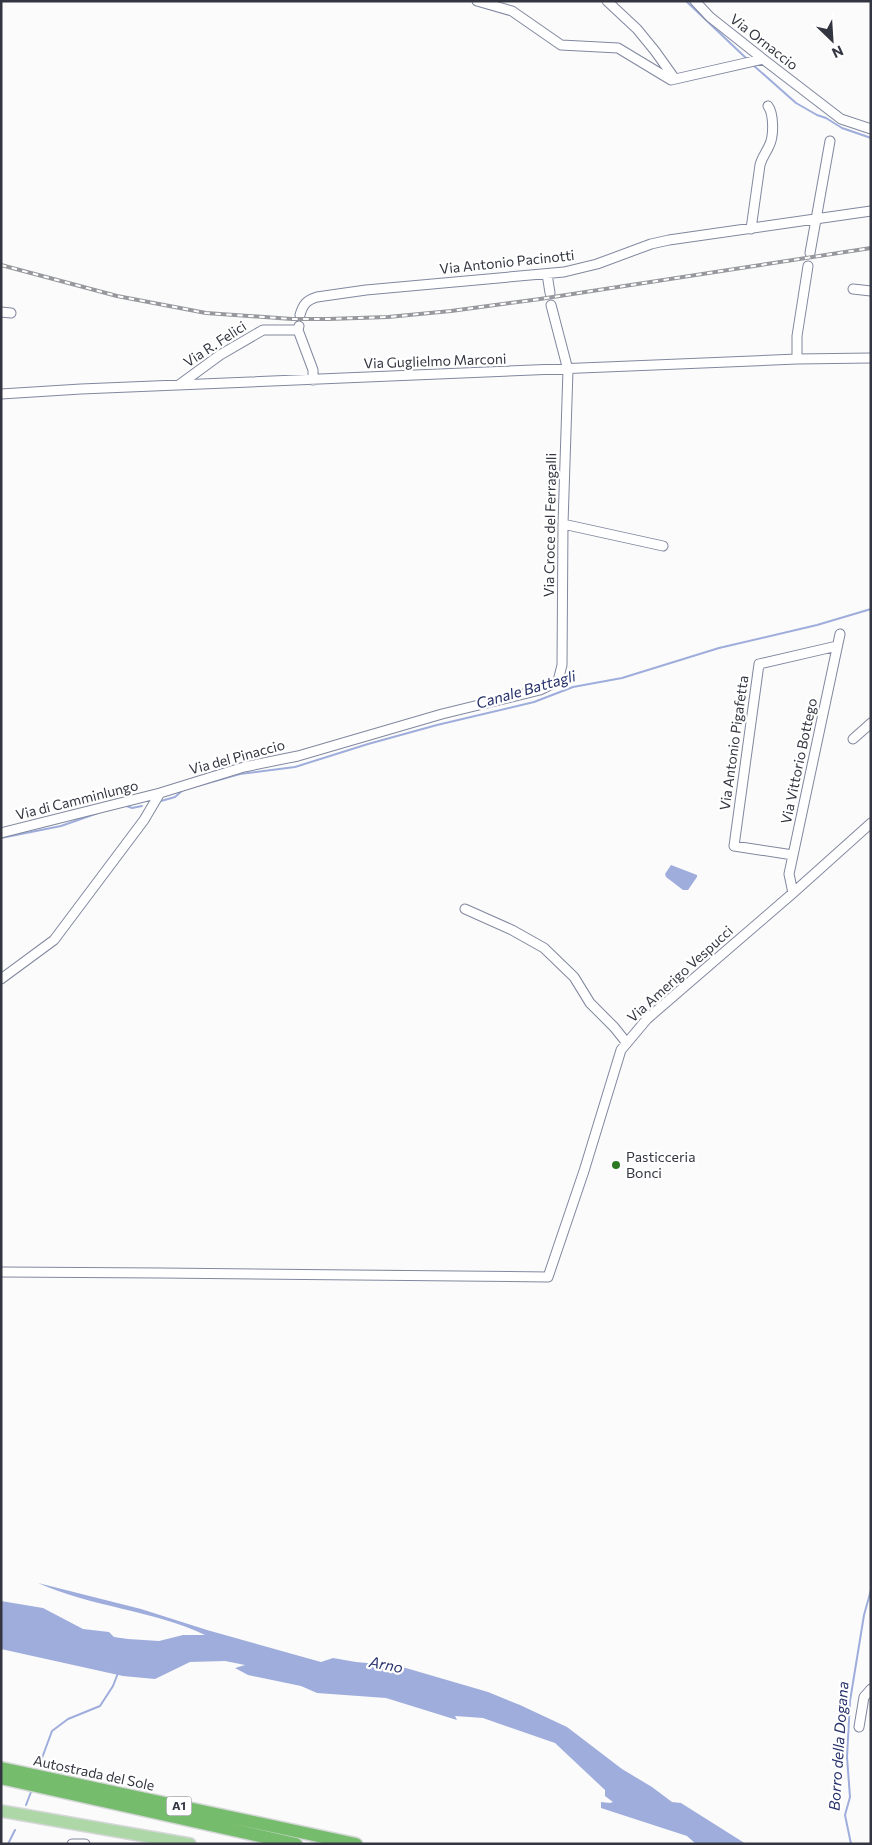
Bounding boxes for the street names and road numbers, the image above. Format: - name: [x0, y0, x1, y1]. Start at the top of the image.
- street label: Via Ornaccio: [727, 10, 802, 73]
- street label: Via Antonio Pacinotti: [439, 246, 575, 277]
- street label: Via R. Felici: [180, 317, 249, 370]
- street label: Via Guglielmo Marconi: [363, 350, 507, 371]
- street label: Via Croce del Ferragalli: [540, 453, 559, 597]
- street label: Via Antonio Pigafetta: [716, 674, 751, 811]
- street label: Via Vittorio Bottego: [777, 696, 820, 825]
- street label: Via del Pinaccio: [187, 736, 287, 777]
- street label: Via di Camminlungo: [14, 776, 140, 823]
- street label: Via Amerigo Vespucci: [623, 922, 736, 1025]
- street label: Autostrada del Sole: [32, 1751, 156, 1794]
- road number: A1: [166, 1796, 192, 1815]

